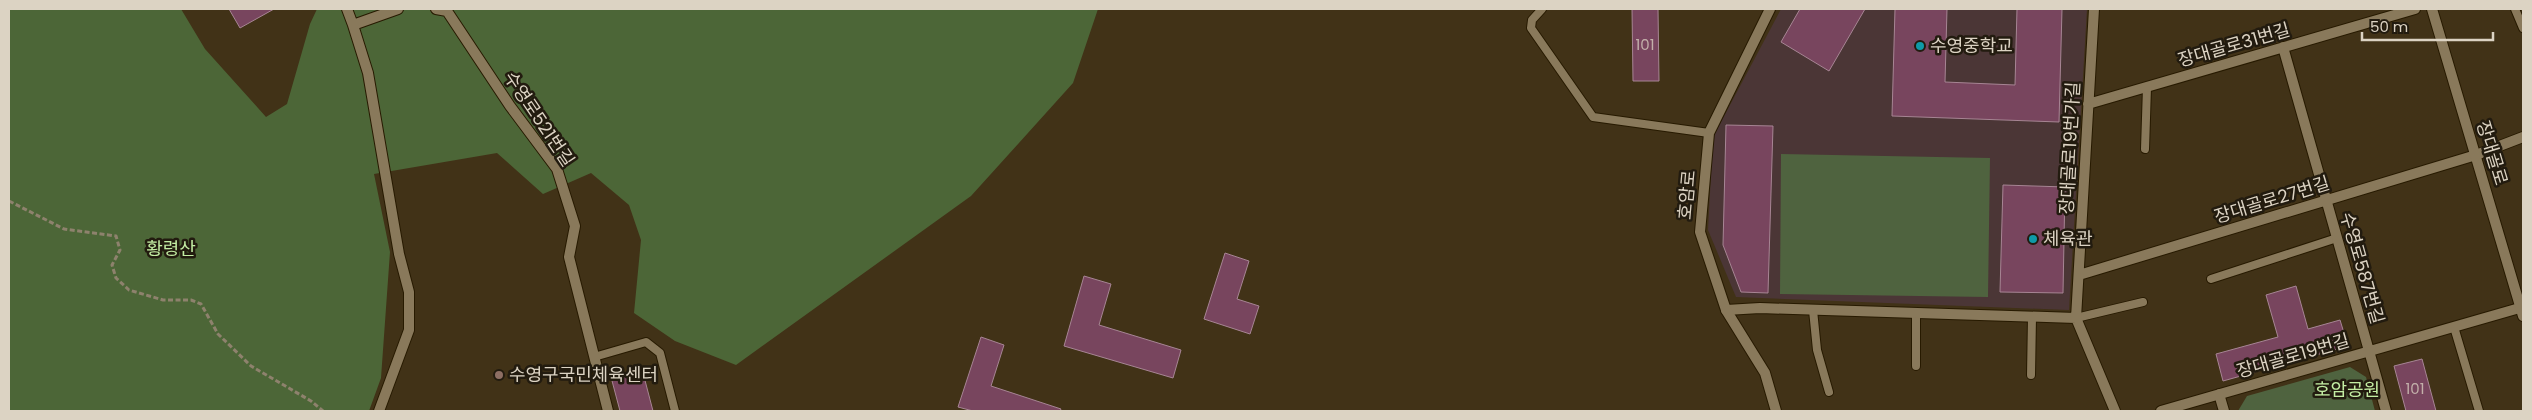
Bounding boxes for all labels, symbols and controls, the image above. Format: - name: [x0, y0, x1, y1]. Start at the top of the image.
- scale bar: [2362, 10, 2493, 42]
- text: 50 m: [2370, 16, 2408, 37]
- street label: 장대골로31번길: [2175, 17, 2293, 72]
- place label: 수영중학교: [1930, 33, 2013, 58]
- house number: 101: [1635, 34, 1655, 55]
- marker: 수영중학교: [1914, 40, 1926, 52]
- street label: 수영로521번길: [498, 66, 581, 171]
- street label: 장대골로19번가길: [2054, 81, 2085, 215]
- street label: 장대골로: [2471, 118, 2514, 188]
- street label: 호암로: [1672, 169, 1701, 221]
- street label: 장대골로27번길: [2211, 170, 2333, 229]
- street label: 수영로587번길: [2335, 209, 2390, 327]
- place label: 체육관: [2043, 226, 2093, 251]
- marker: 체육관: [2027, 233, 2039, 245]
- park label: 황령산: [146, 236, 196, 261]
- street label: 장대골로19번길: [2233, 327, 2352, 384]
- place label: 수영구국민체육센터: [509, 362, 658, 387]
- marker: 수영구국민체육센터: [493, 369, 505, 381]
- park label: 호암공원: [2314, 377, 2380, 402]
- house number: 101: [2405, 378, 2425, 399]

